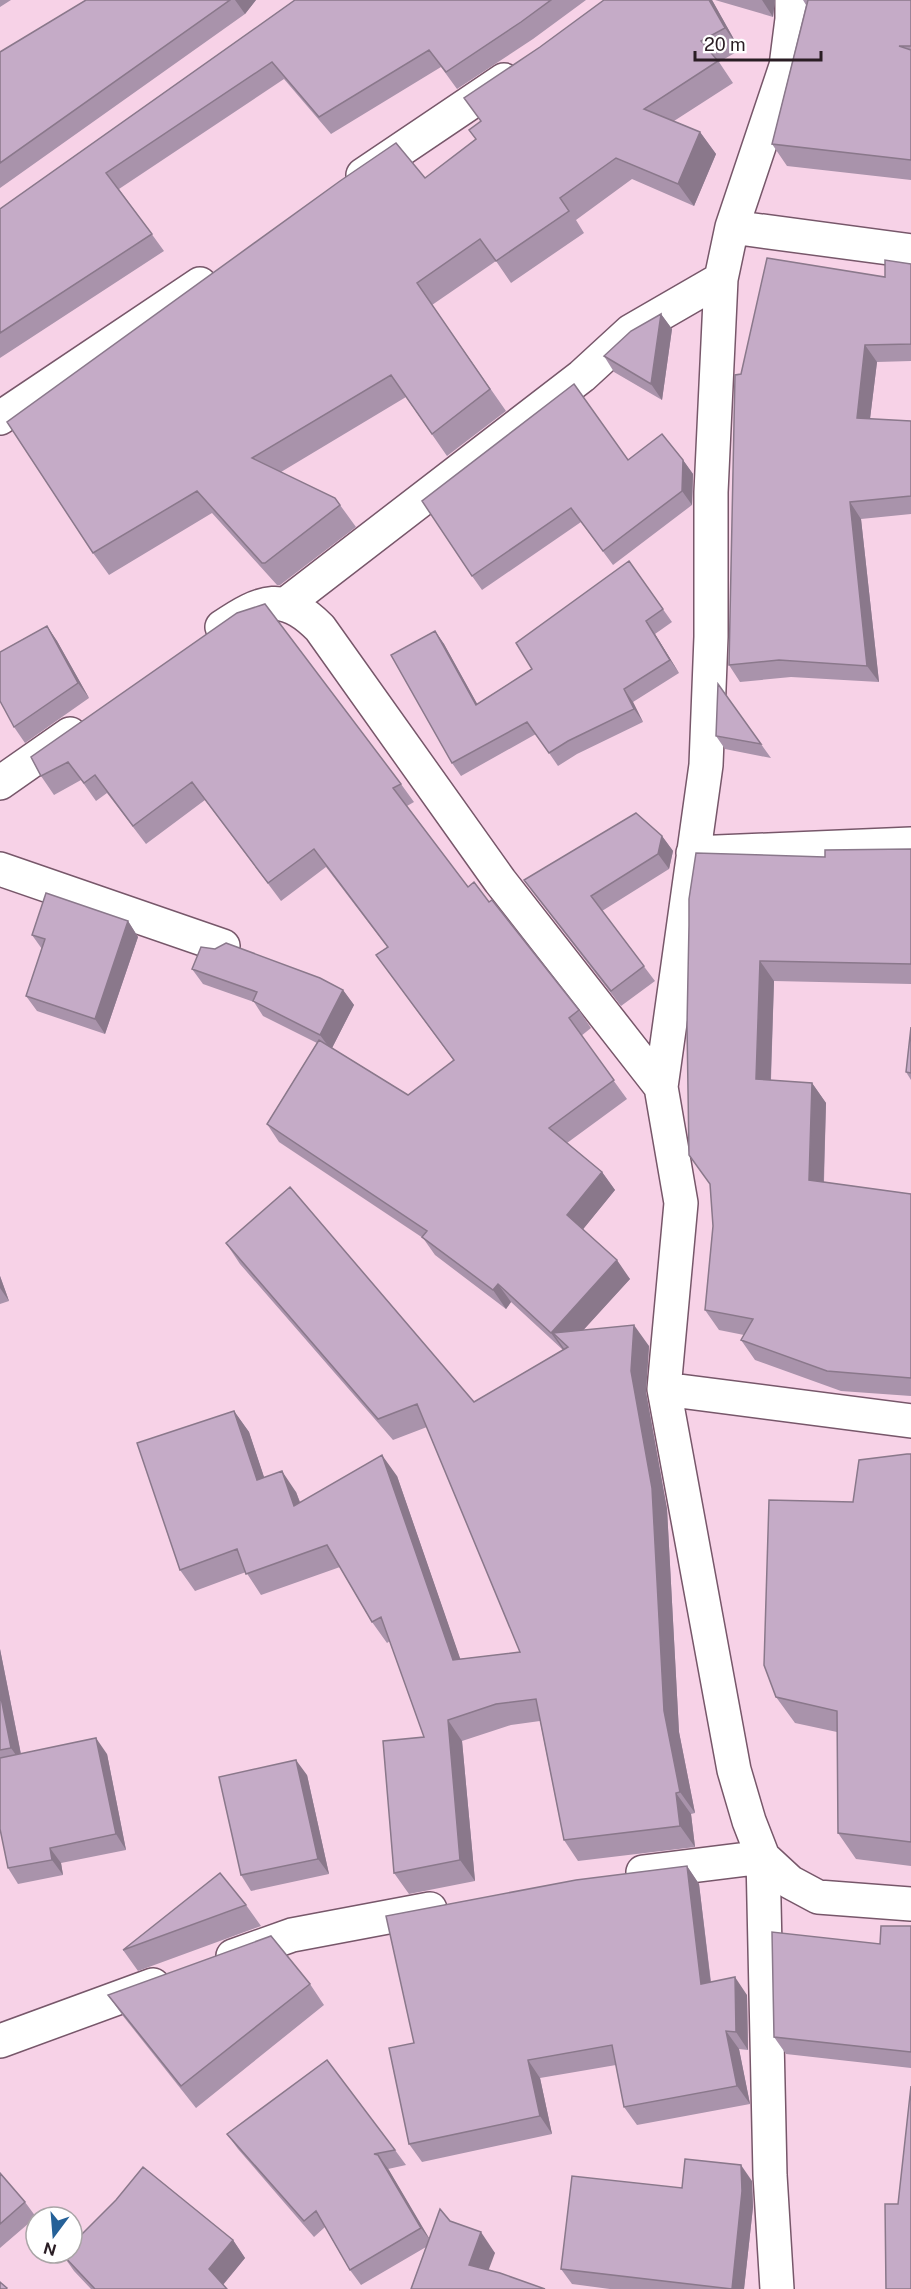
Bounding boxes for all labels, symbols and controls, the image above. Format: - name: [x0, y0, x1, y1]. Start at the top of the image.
- scale bar: [695, 24, 821, 62]
- text: 20 m: [704, 34, 746, 55]
- north arrow: [24, 2205, 84, 2265]
- text: N: [41, 2238, 59, 2260]

